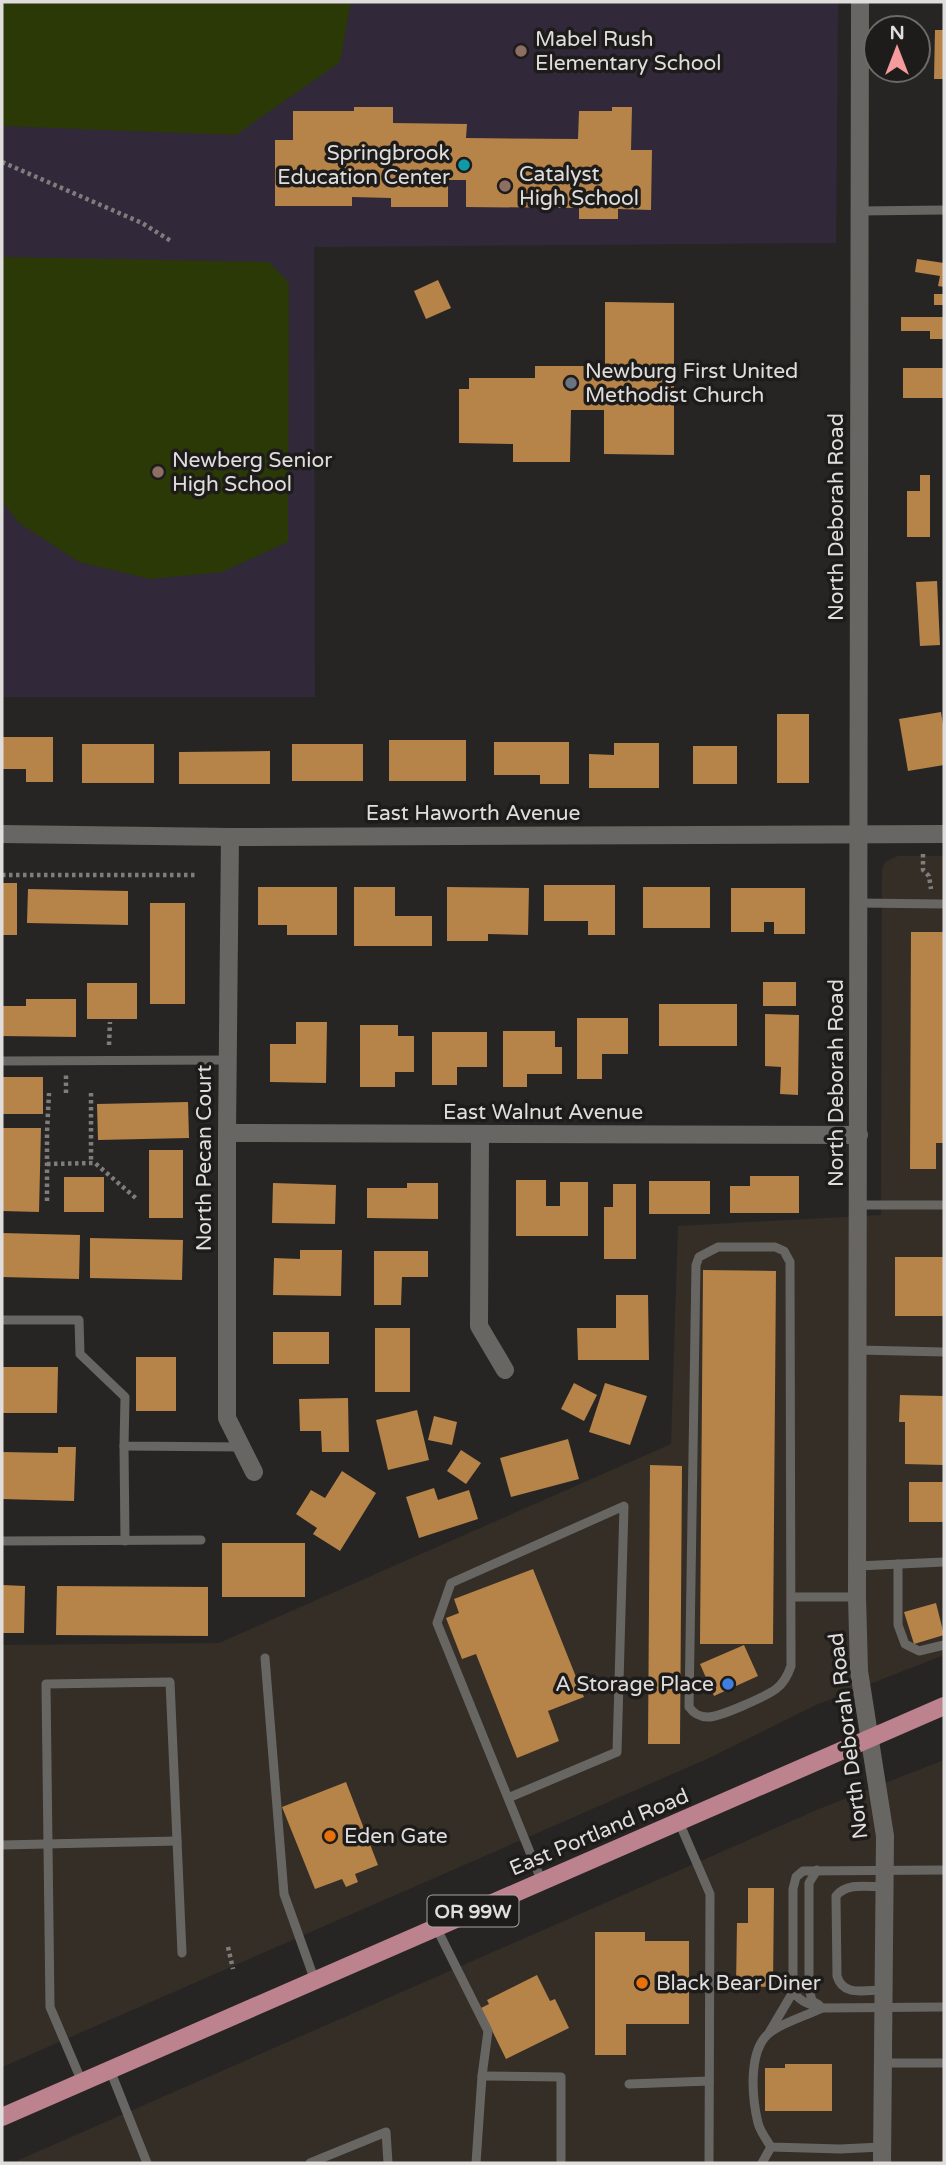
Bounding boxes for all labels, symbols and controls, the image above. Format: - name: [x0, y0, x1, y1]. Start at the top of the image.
- north arrow: [862, 14, 932, 84]
- text: N: [889, 22, 905, 44]
- place label: Mabel Rush Elementary School: [535, 27, 722, 76]
- marker: Mabel Rush Elementary School: [513, 43, 529, 59]
- place label: Springbrook Education Center: [277, 141, 450, 190]
- marker: Springbrook Education Center: [456, 157, 472, 173]
- place label: Catalyst High School: [519, 162, 639, 211]
- marker: Catalyst High School: [497, 178, 513, 194]
- place label: Newburg First United Methodist Church: [585, 359, 798, 408]
- marker: Newburg First United Methodist Church: [563, 375, 579, 391]
- street label: North Deborah Road: [824, 413, 849, 621]
- place label: Newberg Senior High School: [172, 448, 332, 497]
- marker: Newberg Senior High School: [150, 464, 166, 480]
- street label: East Haworth Avenue: [366, 801, 580, 826]
- street label: North Deborah Road: [824, 979, 849, 1187]
- street label: North Pecan Court: [192, 1065, 217, 1251]
- street label: East Walnut Avenue: [443, 1100, 643, 1125]
- street label: North Deborah Road: [823, 1631, 874, 1841]
- place label: A Storage Place: [555, 1672, 714, 1697]
- marker: A Storage Place: [720, 1676, 736, 1692]
- street label: East Portland Road: [506, 1783, 693, 1882]
- place label: Eden Gate: [344, 1824, 448, 1849]
- marker: Eden Gate: [322, 1828, 338, 1844]
- road number: OR 99W: [428, 1896, 518, 1926]
- place label: Black Bear Diner: [656, 1971, 821, 1996]
- marker: Black Bear Diner: [634, 1975, 650, 1991]

